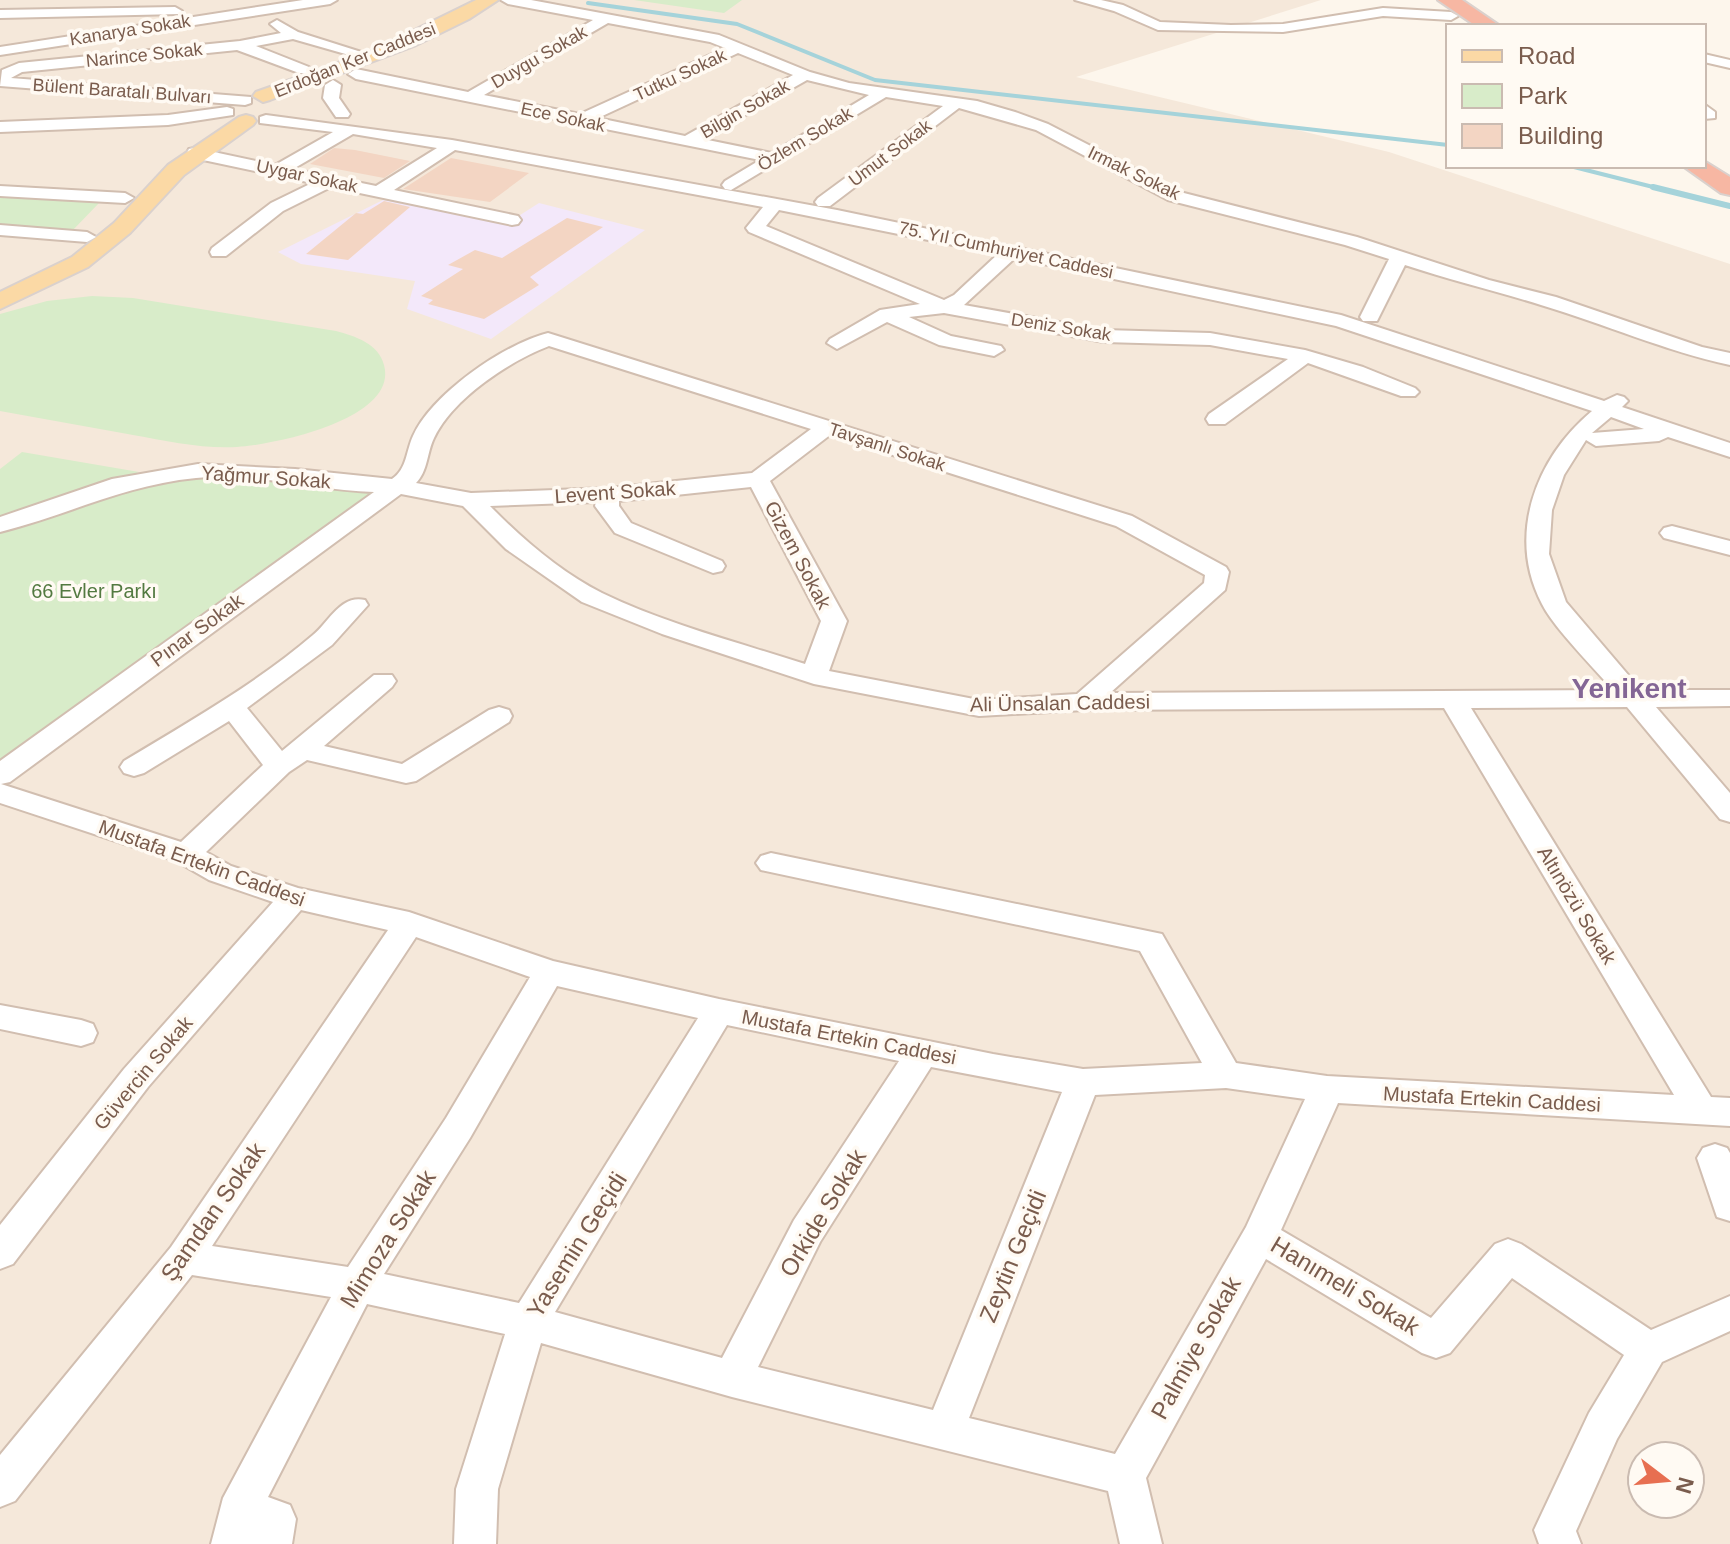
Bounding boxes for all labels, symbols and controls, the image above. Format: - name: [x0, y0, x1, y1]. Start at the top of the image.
- street label: Kanarya Sokak: [68, 10, 193, 49]
- street label: Erdoğan Ker Caddesi: [271, 18, 439, 102]
- street label: Duygu Sokak: [488, 21, 591, 92]
- legend: [1446, 24, 1706, 168]
- street label: Narince Sokak: [85, 39, 204, 71]
- text: Road: [1518, 42, 1575, 69]
- street label: Tutku Sokak: [631, 45, 730, 105]
- street label: Bülent Baratalı Bulvarı: [32, 75, 212, 107]
- street label: Bilgin Sokak: [697, 75, 794, 142]
- text: Park: [1518, 82, 1568, 109]
- street label: Ece Sokak: [519, 98, 608, 136]
- street label: Özlem Sokak: [754, 102, 857, 175]
- street label: Umut Sokak: [845, 115, 936, 190]
- text: Building: [1518, 122, 1603, 149]
- street label: Irmak Sokak: [1085, 142, 1184, 204]
- street label: Uygar Sokak: [255, 156, 360, 197]
- street label: 75. Yıl Cumhuriyet Caddesi: [897, 217, 1115, 283]
- street label: Deniz Sokak: [1010, 309, 1113, 345]
- street label: Tavşanlı Sokak: [826, 419, 949, 476]
- street label: Yağmur Sokak: [201, 462, 332, 493]
- street label: Levent Sokak: [554, 477, 677, 507]
- street label: Gizem Sokak: [760, 497, 836, 614]
- park label: 66 Evler Parkı: [31, 580, 157, 602]
- street label: Pınar Sokak: [146, 588, 248, 671]
- district label: Yenikent: [1571, 673, 1687, 704]
- street label: Ali Ünsalan Caddesi: [970, 690, 1150, 716]
- street label: Mustafa Ertekin Caddesi: [96, 815, 308, 911]
- street label: Altınözü Sokak: [1533, 842, 1621, 969]
- street label: Mustafa Ertekin Caddesi: [740, 1005, 958, 1069]
- street label: Güvercin Sokak: [89, 1011, 197, 1134]
- street label: Mustafa Ertekin Caddesi: [1383, 1082, 1601, 1116]
- street label: Şamdan Sokak: [155, 1136, 271, 1286]
- street label: Orkide Sokak: [774, 1143, 872, 1281]
- street label: Mimoza Sokak: [334, 1164, 441, 1313]
- street label: Yasemin Geçidi: [521, 1167, 632, 1322]
- street label: Zeytin Geçidi: [974, 1186, 1051, 1326]
- street label: Hanımeli Sokak: [1266, 1231, 1425, 1341]
- street label: Palmiye Sokak: [1145, 1271, 1246, 1424]
- north arrow: [1626, 1440, 1706, 1520]
- text: N: [1671, 1474, 1699, 1496]

